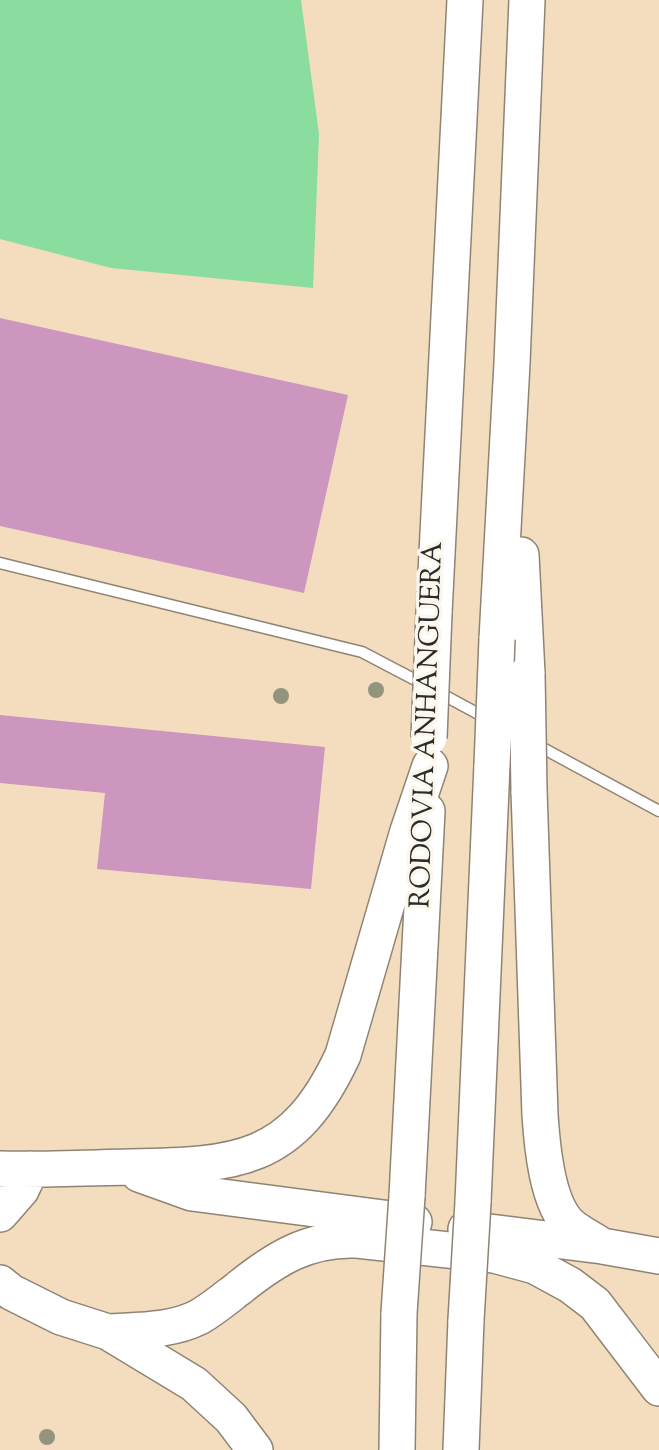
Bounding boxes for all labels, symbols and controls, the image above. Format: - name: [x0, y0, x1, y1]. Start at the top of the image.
- street label: RODOVIA ANHANGUERA: [407, 541, 453, 909]

